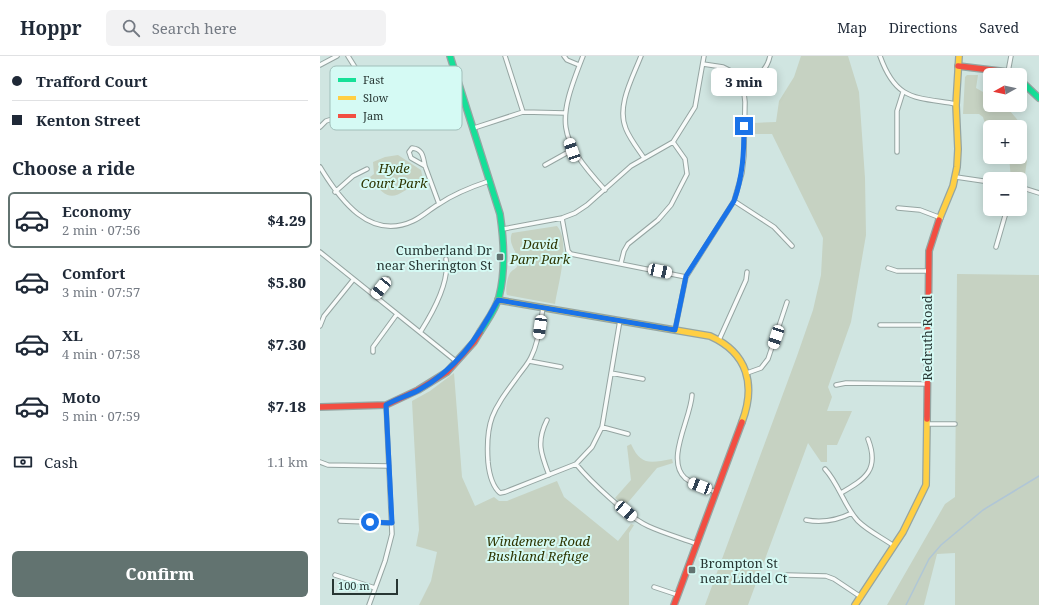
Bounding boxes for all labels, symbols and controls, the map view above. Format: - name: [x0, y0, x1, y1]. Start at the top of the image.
- search box: [106, 10, 386, 46]
- text: Hoppr: [20, 15, 82, 41]
- icon: search: [120, 17, 142, 39]
- text: Search here: [152, 18, 237, 38]
- text: Map: [837, 18, 867, 37]
- text: Directions: [889, 18, 957, 37]
- text: Saved: [979, 18, 1019, 37]
- legend: [330, 66, 462, 130]
- callout: 3 min: [711, 68, 777, 96]
- north arrow: [983, 68, 1027, 112]
- map controls: [983, 68, 1027, 216]
- text: Trafford Court: [36, 71, 148, 91]
- text: Fast: [363, 72, 384, 87]
- text: 3 min: [725, 73, 763, 91]
- text: Slow: [363, 90, 389, 105]
- text: Jam: [362, 108, 384, 123]
- text: Kenton Street: [36, 110, 140, 130]
- route end: [735, 117, 753, 135]
- button: +: [983, 120, 1027, 164]
- car: [562, 137, 582, 163]
- text: Choose a ride: [12, 156, 135, 180]
- park label: Hyde Court Park: [361, 159, 428, 192]
- button: −: [983, 172, 1027, 216]
- text: Economy: [62, 201, 131, 221]
- icon: car: [14, 202, 50, 238]
- text: $4.29: [267, 210, 306, 230]
- text: 2 min · 07:56: [62, 221, 140, 239]
- park label: David Parr Park: [509, 235, 571, 268]
- place label: Cumberland Dr near Sherington St: [376, 241, 492, 274]
- marker: Cumberland Dr near Sherington St: [495, 252, 505, 262]
- text: Comfort: [62, 263, 125, 283]
- car: [647, 263, 673, 279]
- icon: car: [14, 264, 50, 300]
- text: $5.80: [267, 272, 306, 292]
- car: [369, 275, 393, 301]
- text: 3 min · 07:57: [62, 283, 140, 301]
- street label: Redruth Road: [918, 295, 936, 381]
- car: [532, 314, 548, 340]
- car: [767, 324, 785, 350]
- text: XL: [62, 325, 83, 345]
- icon: car: [14, 326, 50, 362]
- text: $7.30: [267, 334, 306, 354]
- text: 4 min · 07:58: [62, 345, 140, 363]
- text: Moto: [62, 387, 101, 407]
- icon: car: [14, 388, 50, 424]
- text: $7.18: [267, 396, 306, 416]
- text: 5 min · 07:59: [62, 407, 140, 425]
- icon: cash: [12, 451, 34, 473]
- text: Cash: [44, 452, 78, 472]
- text: 1.1 km: [267, 453, 308, 471]
- car: [687, 476, 713, 496]
- car: [613, 499, 639, 523]
- route start: [361, 513, 379, 531]
- park label: Windemere Road Bushland Refuge: [486, 532, 591, 565]
- button: Confirm: [12, 551, 308, 597]
- place label: Brompton St near Liddel Ct: [700, 554, 788, 587]
- marker: Brompton St near Liddel Ct: [687, 565, 697, 575]
- scale bar: [332, 577, 398, 596]
- text: 100 m: [338, 578, 370, 593]

